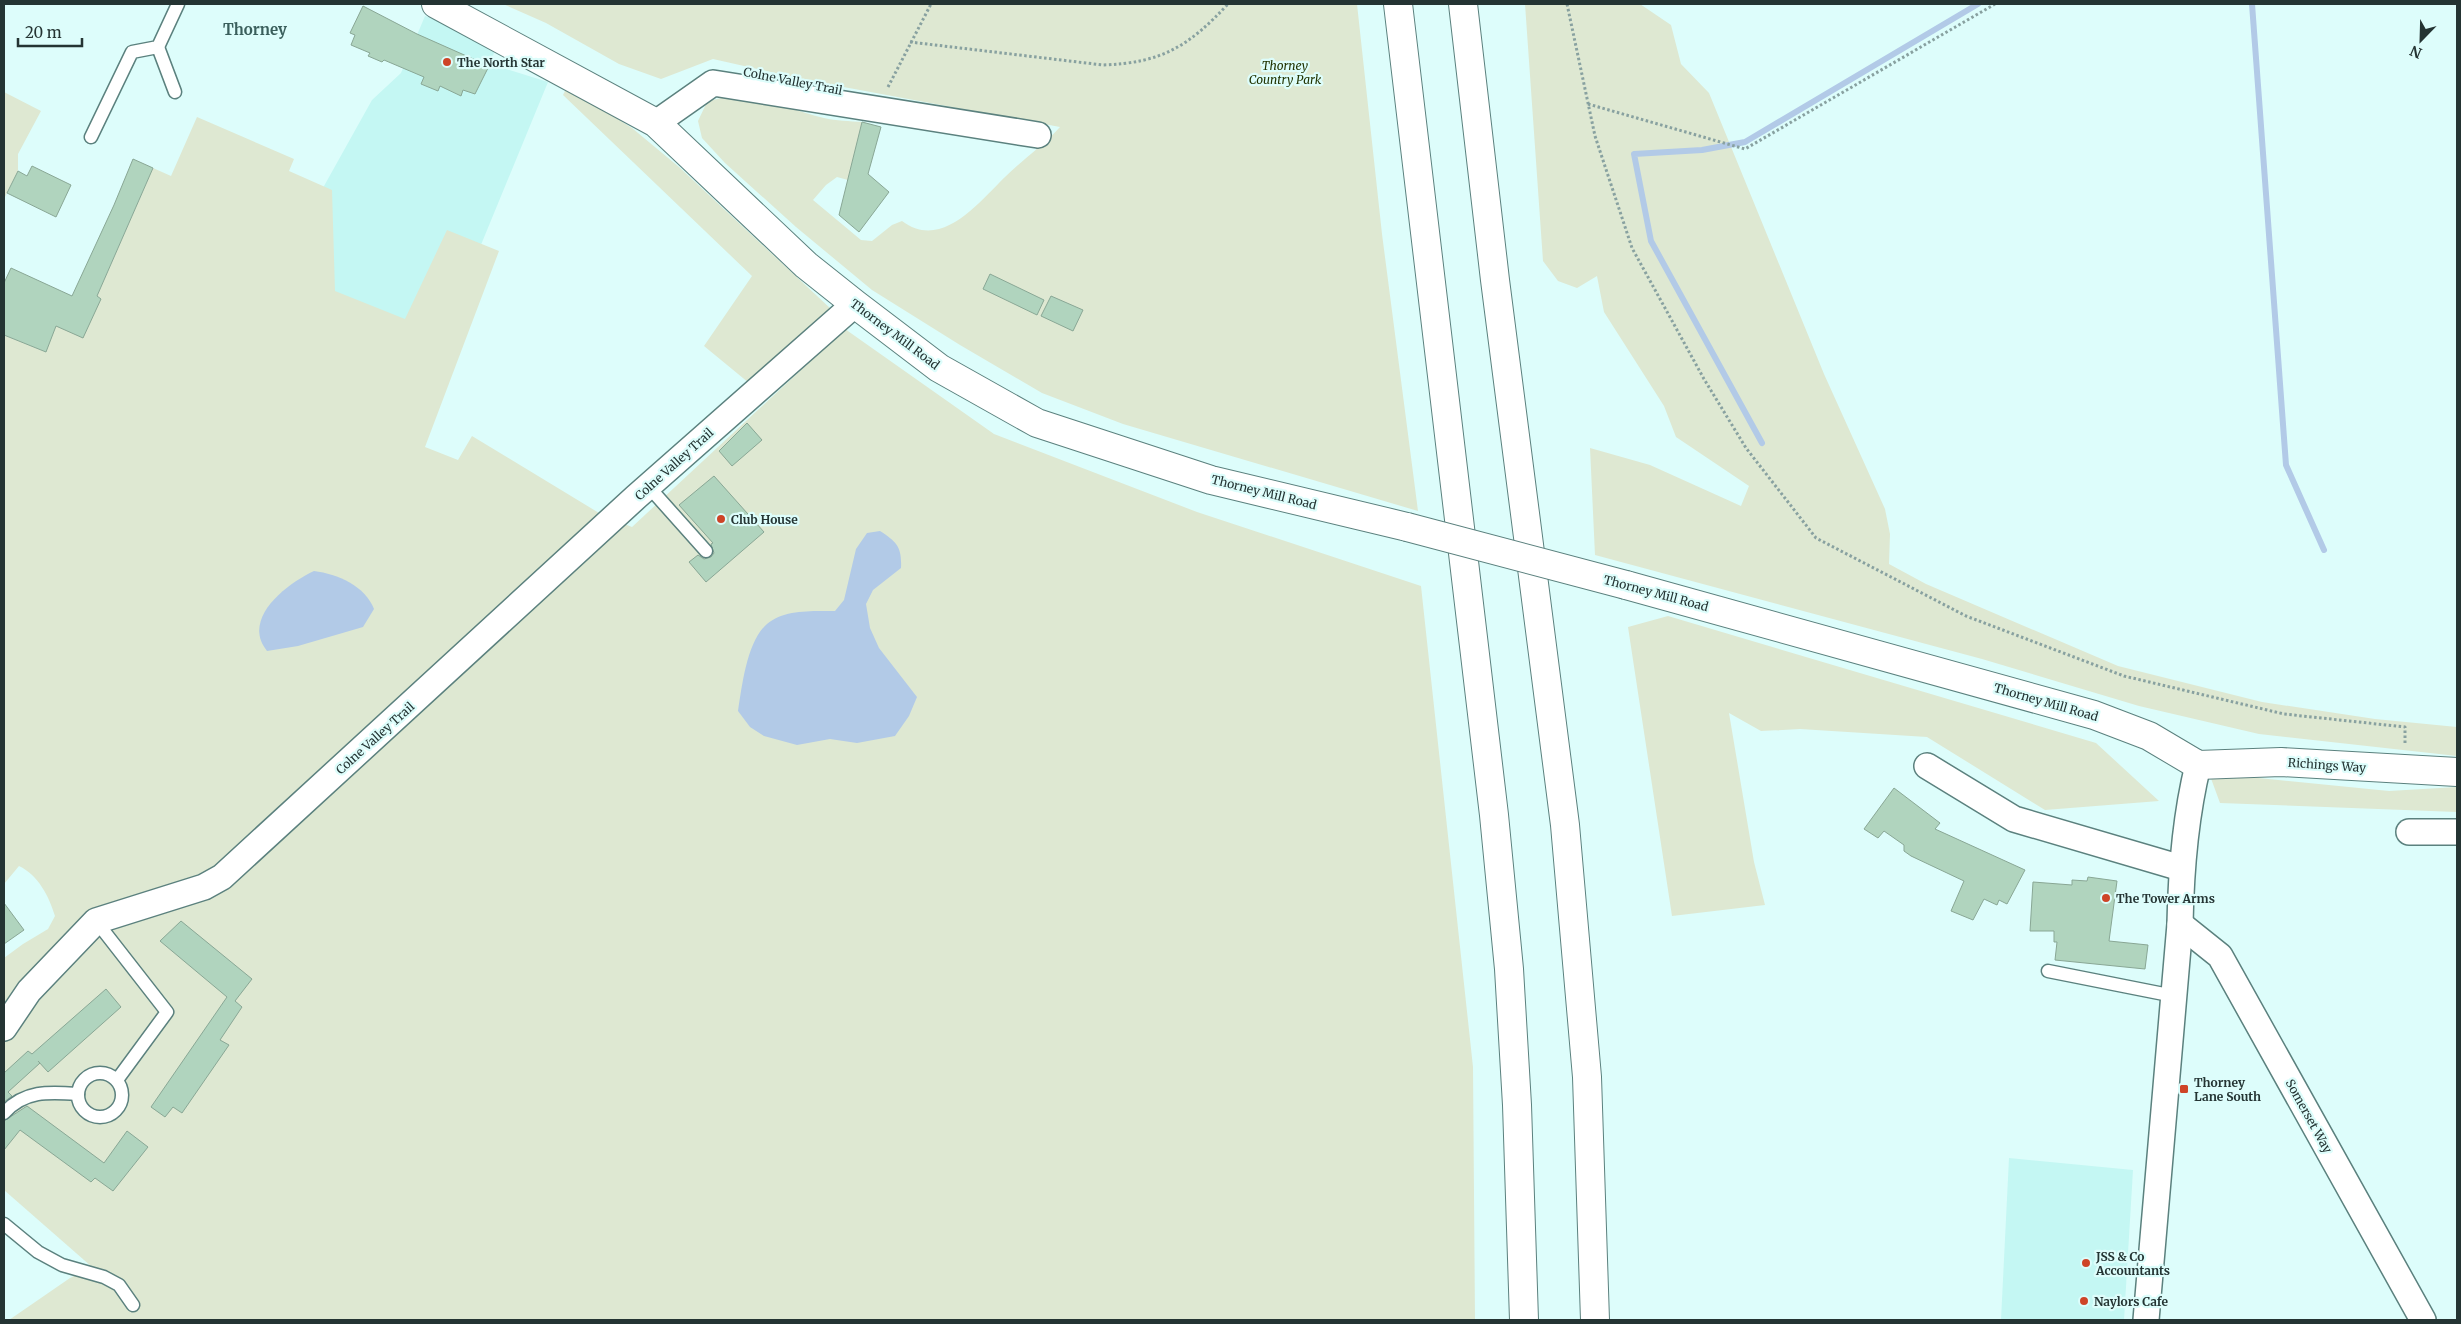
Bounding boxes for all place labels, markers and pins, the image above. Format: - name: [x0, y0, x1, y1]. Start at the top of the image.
- place label: The North Star: [457, 55, 545, 70]
- marker: The North Star: [441, 56, 453, 68]
- place label: Club House: [731, 512, 798, 527]
- marker: Club House: [715, 513, 727, 525]
- place label: The Tower Arms: [2116, 891, 2215, 906]
- marker: The Tower Arms: [2100, 892, 2112, 904]
- place label: Thorney Lane South: [2194, 1075, 2261, 1104]
- marker: Thorney Lane South: [2178, 1083, 2190, 1095]
- place label: JSS & Co Accountants: [2095, 1249, 2170, 1278]
- marker: JSS & Co Accountants: [2080, 1257, 2092, 1269]
- place label: Naylors Cafe: [2094, 1294, 2168, 1309]
- marker: Naylors Cafe: [2078, 1295, 2090, 1307]

